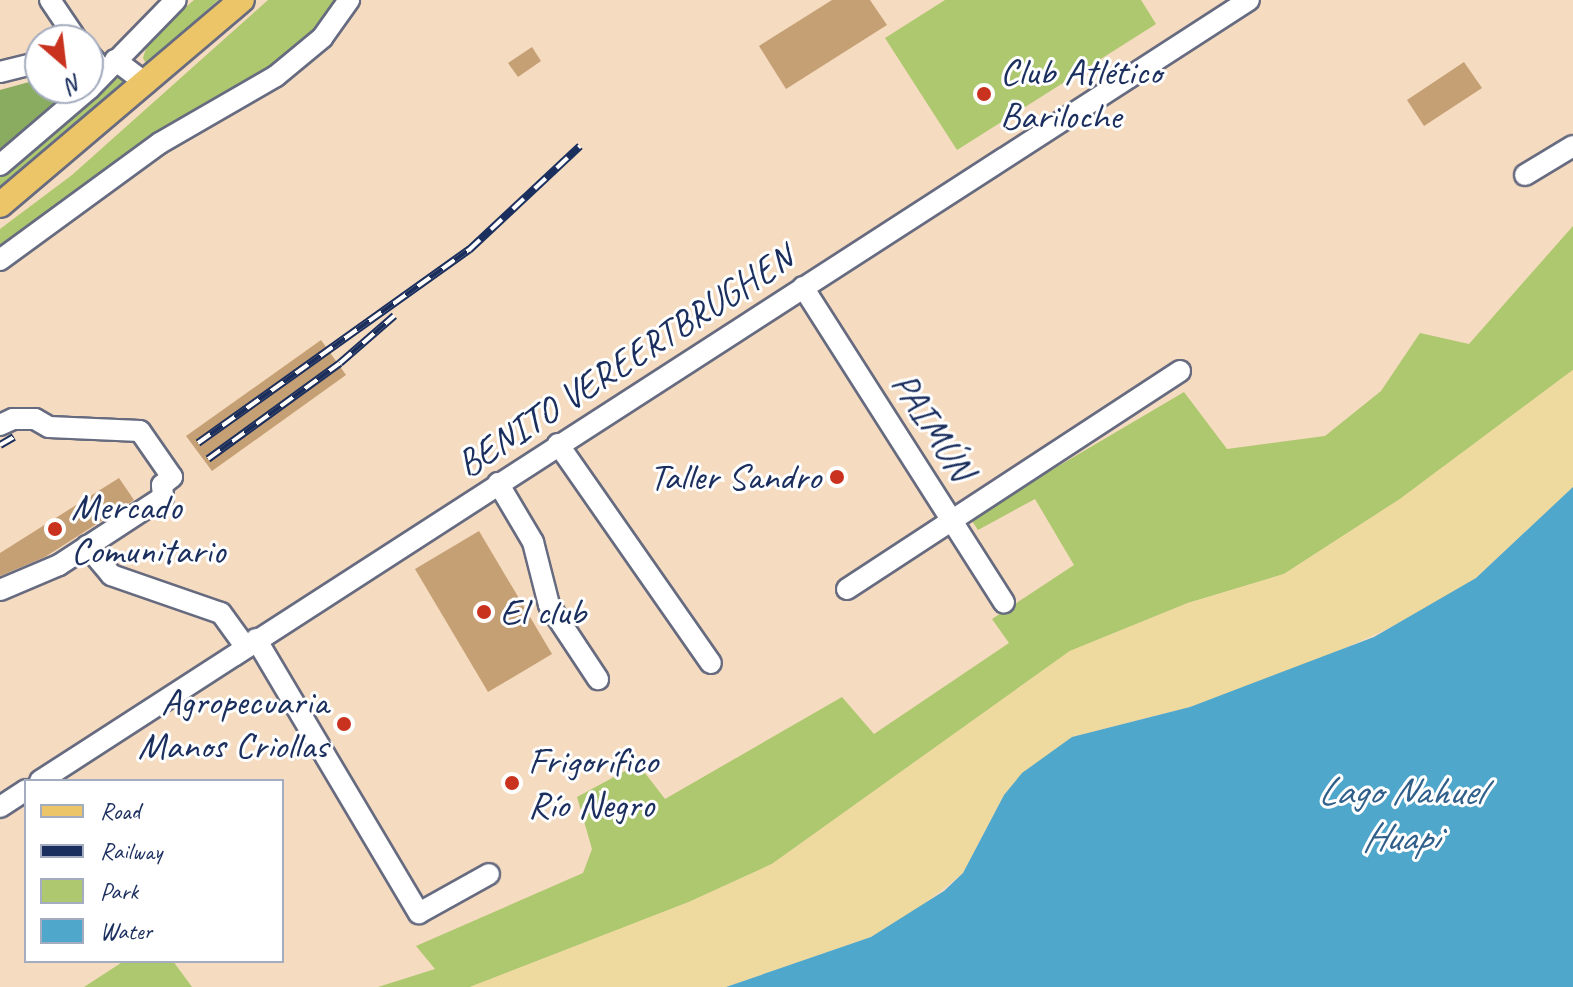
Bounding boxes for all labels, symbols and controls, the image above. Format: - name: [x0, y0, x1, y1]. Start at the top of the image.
- north arrow: [24, 24, 104, 104]
- place label: Club Atlético Bariloche: [1000, 49, 1161, 138]
- text: N: [62, 68, 87, 99]
- marker: Club Atlético Bariloche: [975, 85, 993, 103]
- street label: BENITO VEREERTBRUGHEN: [448, 235, 802, 487]
- street label: PAIMÚN: [882, 364, 984, 488]
- place label: Taller Sandro: [649, 454, 821, 500]
- marker: Taller Sandro: [828, 468, 846, 486]
- place label: Mercado Comunitario: [71, 484, 225, 574]
- marker: Mercado Comunitario: [46, 520, 64, 538]
- place label: El club: [500, 589, 586, 635]
- marker: El club: [475, 603, 493, 621]
- place label: Agropecuaria Manos Criollas: [138, 679, 328, 768]
- marker: Agropecuaria Manos Criollas: [335, 715, 353, 733]
- place label: Frigorífico Río Negro: [528, 738, 658, 828]
- water label: Lago Nahuel Huapi: [1316, 767, 1484, 861]
- marker: Frigorífico Río Negro: [503, 774, 521, 792]
- legend: [24, 779, 284, 963]
- text: Road: [100, 796, 140, 826]
- text: Railway: [100, 836, 162, 866]
- text: Park: [100, 876, 138, 906]
- text: Water: [100, 916, 152, 946]

